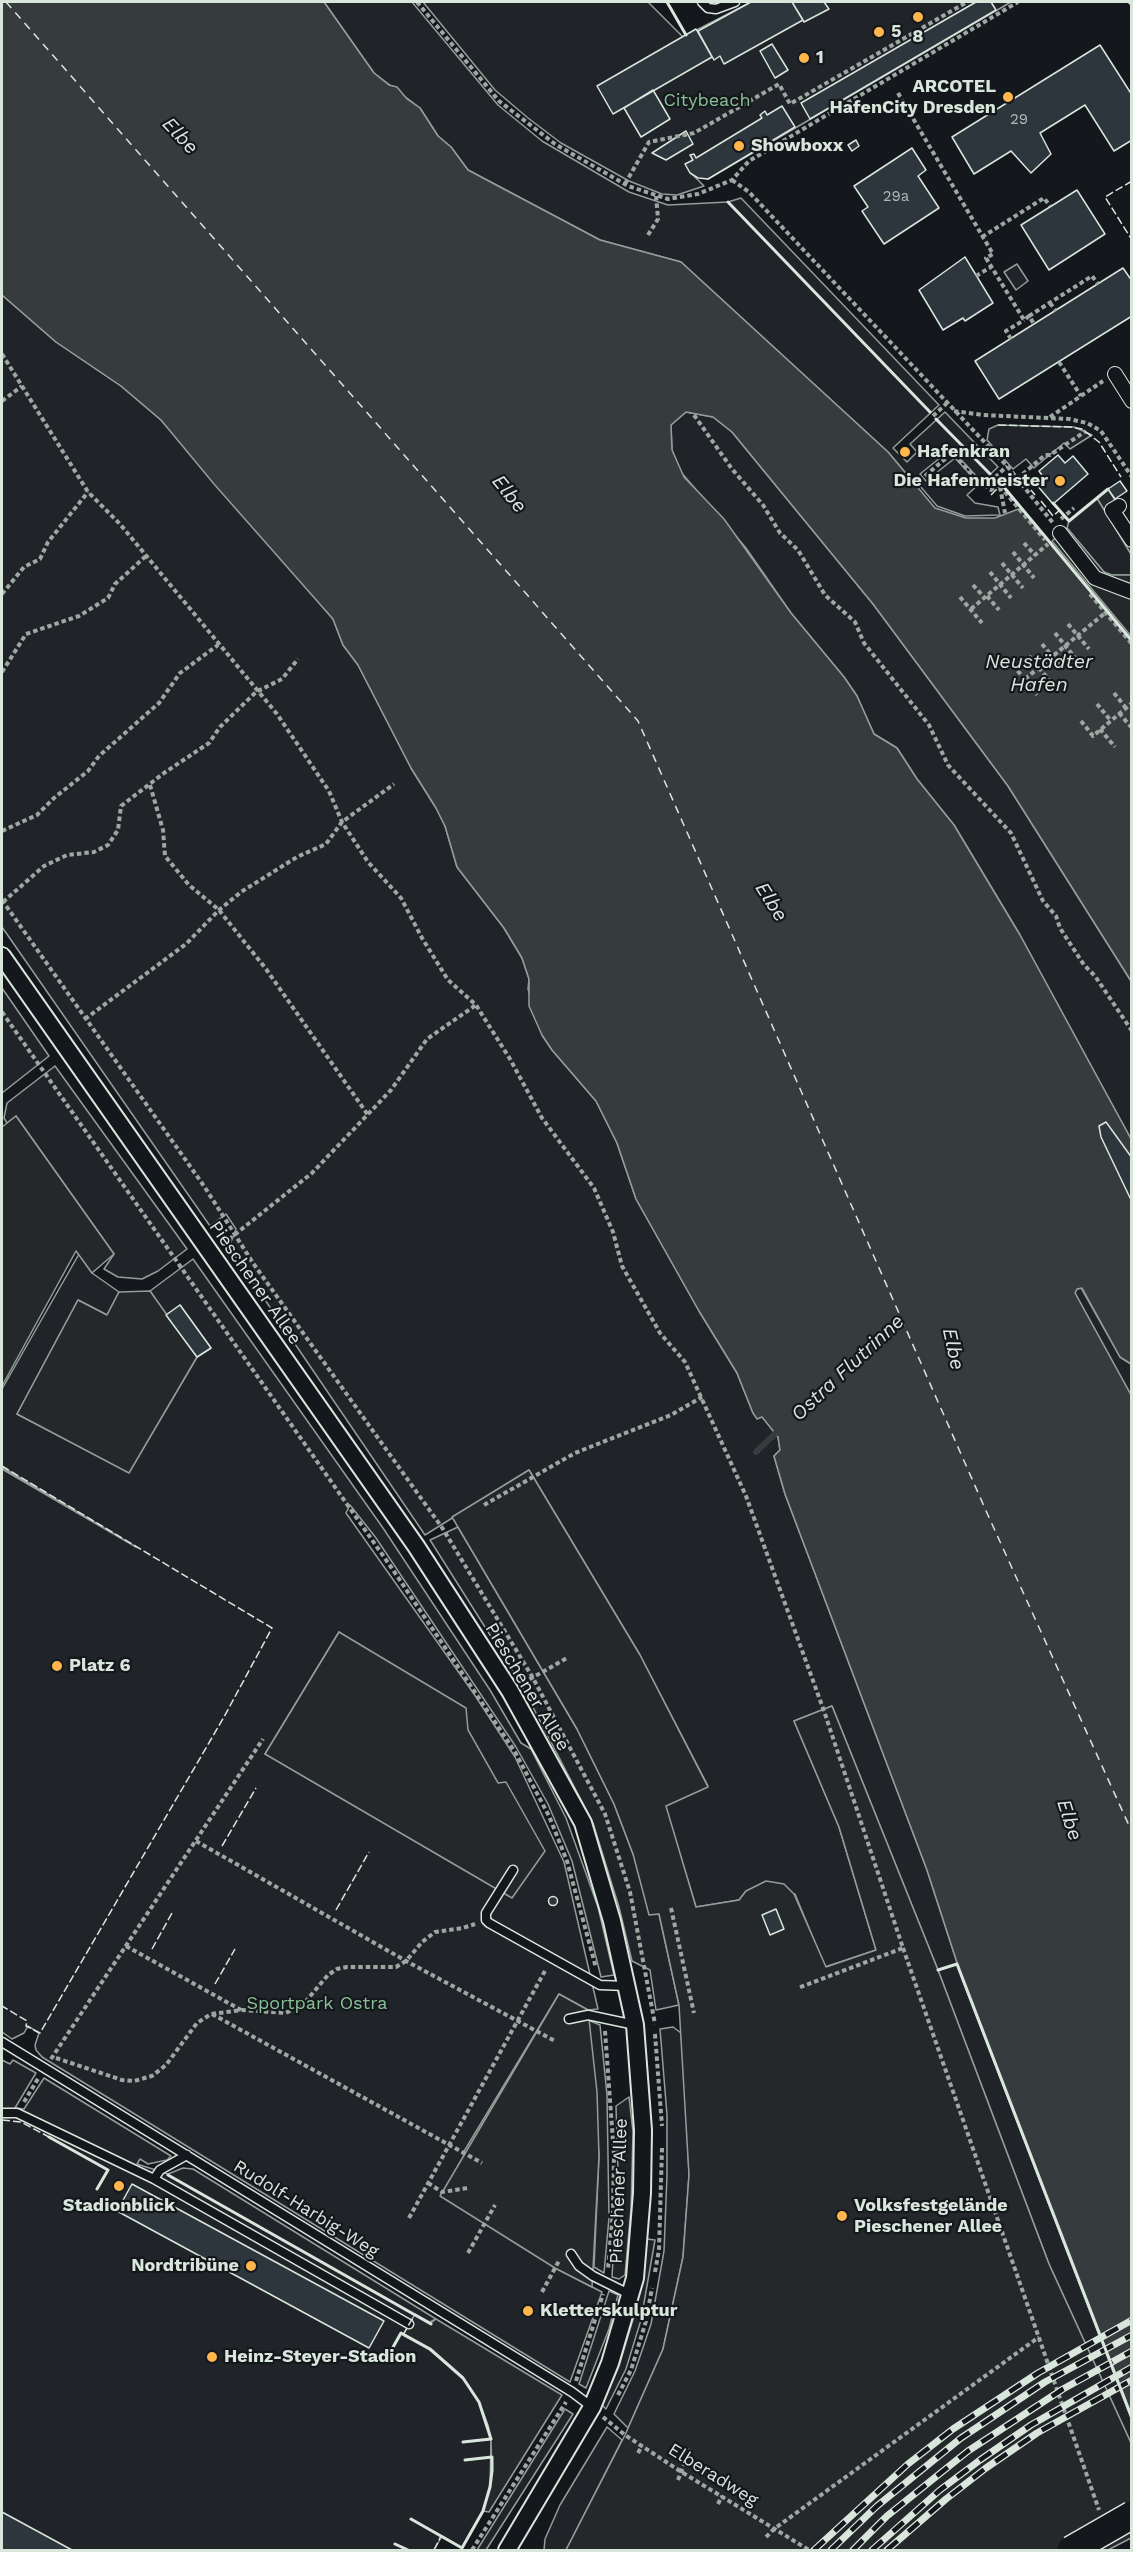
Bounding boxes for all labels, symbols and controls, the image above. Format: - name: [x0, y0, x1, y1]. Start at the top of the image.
- marker: 8: [911, 10, 925, 24]
- place label: 5: [891, 21, 901, 43]
- marker: 5: [872, 25, 886, 39]
- place label: 8: [912, 26, 924, 48]
- place label: 1: [816, 47, 824, 69]
- marker: 1: [797, 51, 811, 65]
- place label: ARCOTEL HafenCity Dresden: [829, 76, 996, 118]
- park label: Citybeach: [663, 90, 751, 112]
- marker: ARCOTEL HafenCity Dresden: [1001, 90, 1015, 104]
- house number: 29: [1010, 111, 1028, 129]
- water label: Elbe: [157, 112, 203, 160]
- place label: Showboxx: [751, 135, 843, 157]
- marker: Showboxx: [732, 139, 746, 153]
- house number: 29a: [883, 188, 909, 206]
- place label: Hafenkran: [917, 441, 1010, 463]
- marker: Hafenkran: [898, 445, 912, 459]
- water label: Elbe: [486, 470, 532, 518]
- place label: Die Hafenmeister: [893, 470, 1048, 492]
- marker: Die Hafenmeister: [1053, 474, 1067, 488]
- water label: Neustädter Hafen: [985, 650, 1093, 697]
- water label: Elbe: [750, 878, 792, 926]
- street label: Pieschener Allee: [204, 1217, 306, 1349]
- water label: Ostra Flutrinne: [787, 1310, 909, 1426]
- water label: Elbe: [937, 1326, 969, 1372]
- street label: Pieschener Allee: [480, 1619, 574, 1755]
- place label: Platz 6: [69, 1655, 131, 1677]
- marker: Platz 6: [50, 1659, 64, 1673]
- water label: Elbe: [1051, 1796, 1087, 1844]
- park label: Sportpark Ostra: [247, 1993, 387, 2015]
- street label: Pieschener Allee: [606, 2118, 632, 2264]
- street label: Rudolf-Harbig-Weg: [229, 2156, 383, 2262]
- marker: Stadionblick: [112, 2179, 126, 2193]
- place label: Stadionblick: [63, 2195, 175, 2217]
- place label: Volksfestgelände Pieschener Allee: [854, 2195, 1008, 2238]
- marker: Volksfestgelände Pieschener Allee: [835, 2209, 849, 2223]
- place label: Nordtribüne: [131, 2255, 239, 2277]
- marker: Nordtribüne: [244, 2259, 258, 2273]
- place label: Kletterskulptur: [540, 2300, 677, 2322]
- marker: Kletterskulptur: [521, 2304, 535, 2318]
- place label: Heinz-Steyer-Stadion: [224, 2346, 417, 2368]
- marker: Heinz-Steyer-Stadion: [205, 2350, 219, 2364]
- street label: Elberadweg: [664, 2439, 762, 2511]

